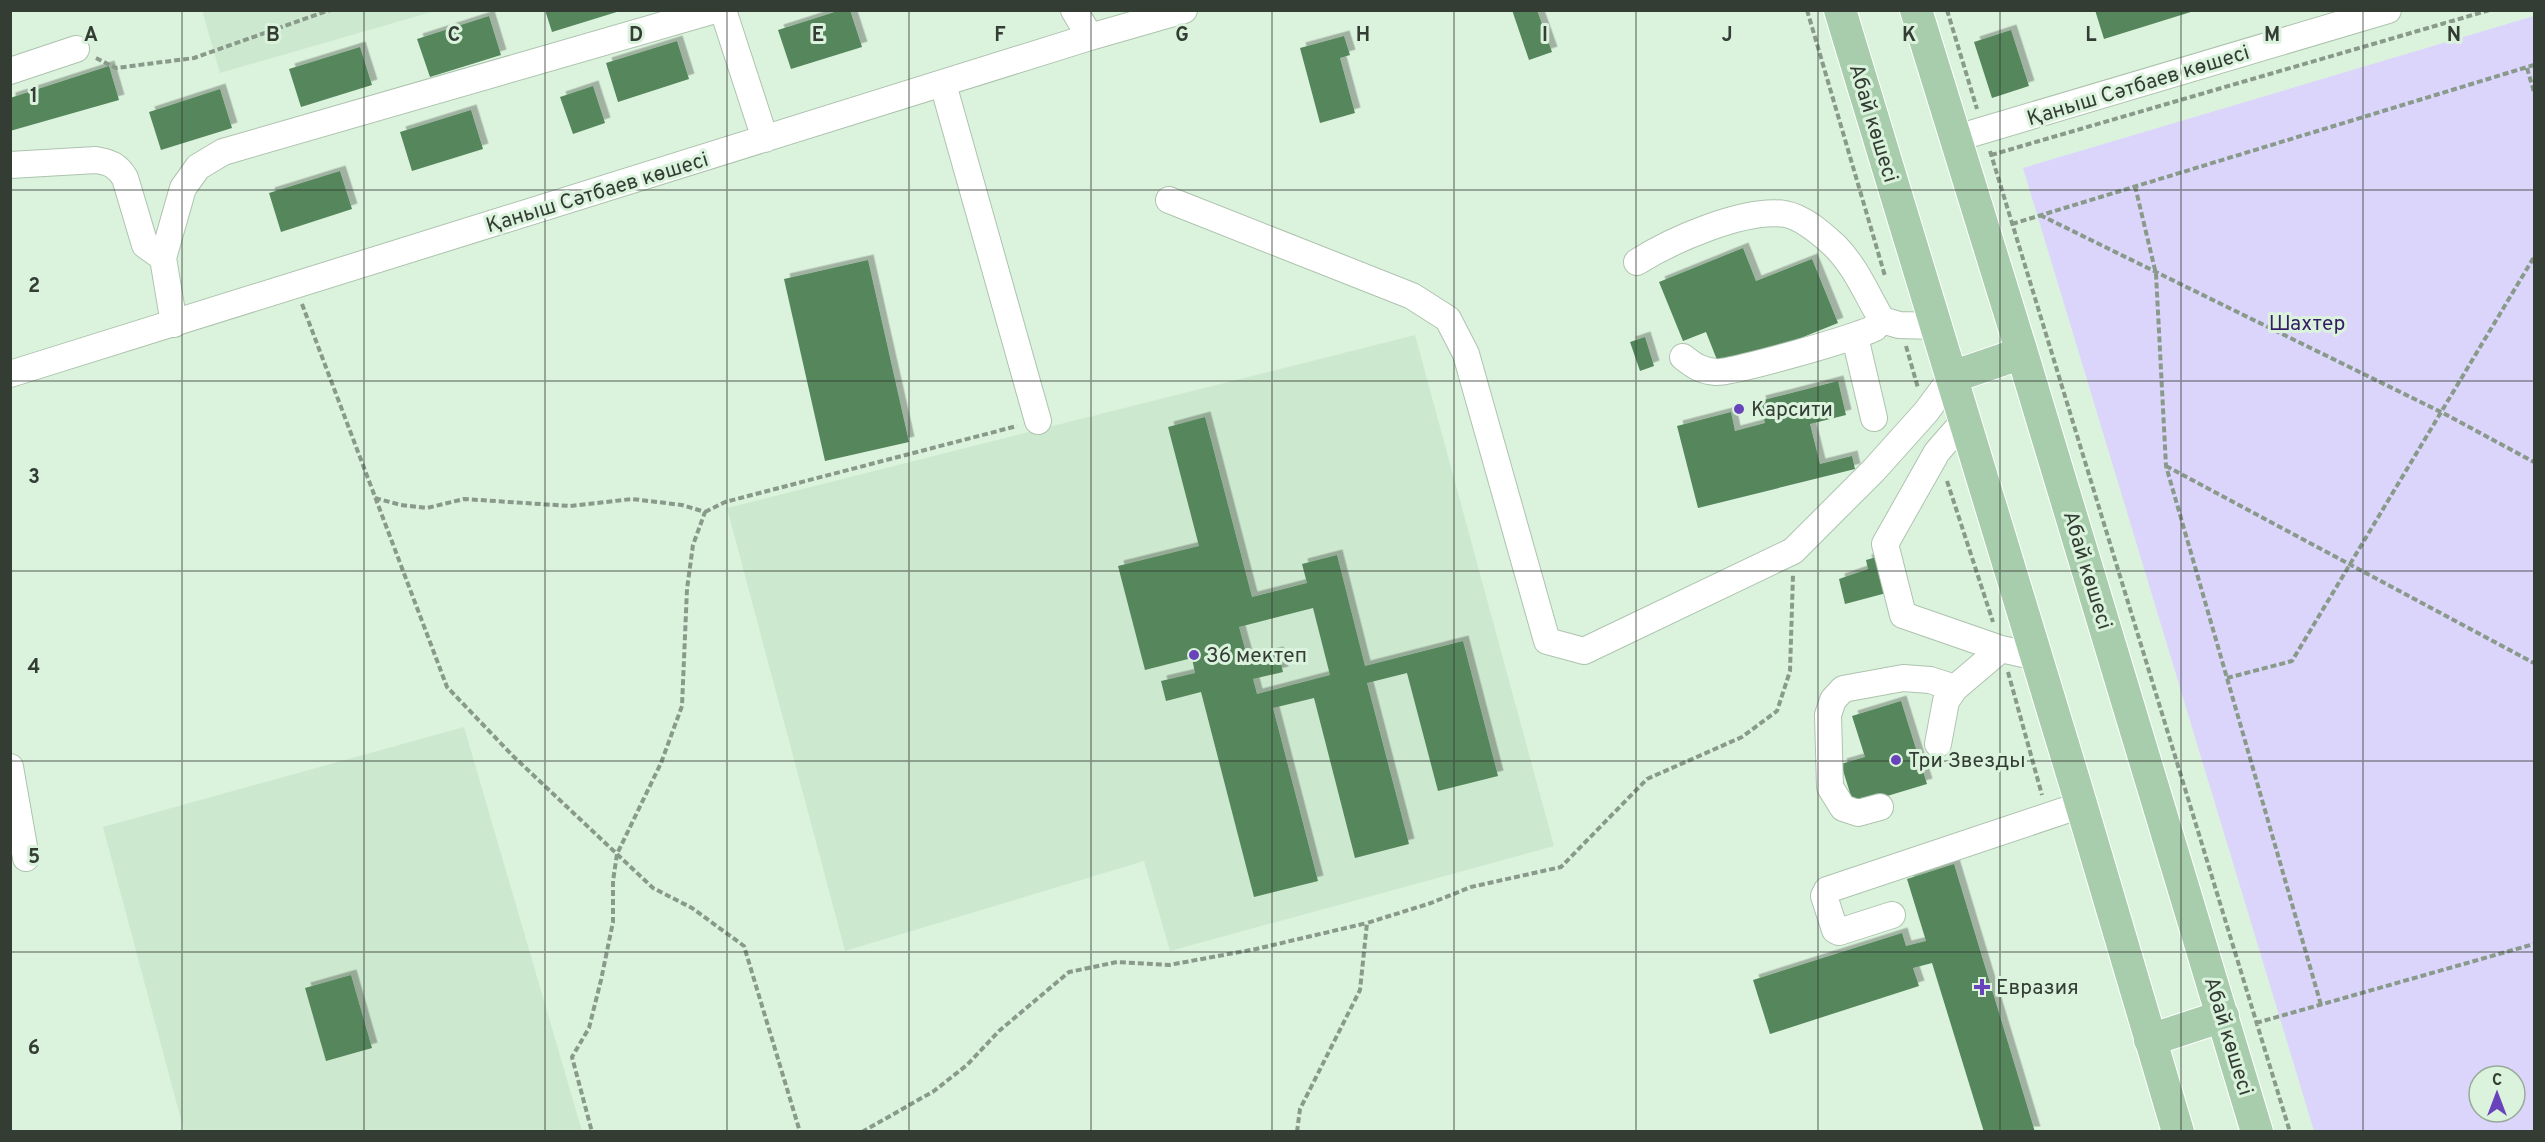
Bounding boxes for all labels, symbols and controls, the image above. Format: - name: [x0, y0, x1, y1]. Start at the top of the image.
- text: A: [84, 23, 98, 49]
- text: B: [266, 23, 280, 49]
- text: C: [448, 23, 460, 49]
- text: D: [629, 23, 643, 49]
- text: E: [812, 23, 824, 49]
- text: F: [994, 23, 1006, 49]
- text: G: [1175, 23, 1189, 49]
- text: H: [1356, 23, 1370, 49]
- text: I: [1542, 23, 1548, 49]
- text: J: [1721, 23, 1733, 49]
- text: K: [1902, 23, 1916, 49]
- text: L: [2085, 23, 2097, 49]
- text: M: [2264, 23, 2280, 49]
- text: N: [2447, 23, 2461, 49]
- street label: Қаныш Сәтбаев көшесі: [2024, 40, 2253, 133]
- street label: Абай көшесі: [1842, 61, 1903, 186]
- text: 1: [30, 84, 38, 110]
- street label: Қаныш Сәтбаев көшесі: [483, 147, 712, 240]
- text: 2: [28, 274, 40, 300]
- park label: Шахтер: [2269, 311, 2345, 338]
- place label: Карсити: [1751, 397, 1833, 424]
- marker: Карсити: [1732, 402, 1746, 416]
- text: 3: [28, 465, 40, 491]
- street label: Абай көшесі: [2056, 508, 2117, 633]
- place label: 36 мектеп: [1206, 643, 1307, 670]
- marker: 36 мектеп: [1187, 648, 1201, 662]
- text: 4: [28, 655, 40, 681]
- place label: Три Звезды: [1908, 748, 2026, 775]
- marker: Три Звезды: [1889, 753, 1903, 767]
- text: 5: [28, 845, 40, 871]
- street label: Абай көшесі: [2197, 974, 2258, 1099]
- place label: Евразия: [1996, 975, 2079, 1002]
- marker: Евразия: [1973, 978, 1991, 996]
- text: 6: [28, 1036, 40, 1062]
- north arrow: [2467, 1064, 2527, 1124]
- text: С: [2492, 1071, 2502, 1091]

